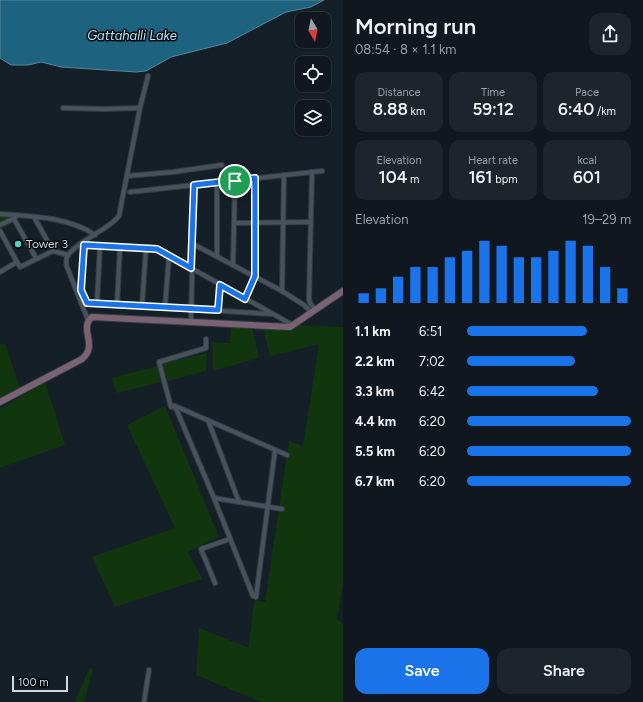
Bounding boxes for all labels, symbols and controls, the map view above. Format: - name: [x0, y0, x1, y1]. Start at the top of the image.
- north arrow: [295, 12, 331, 48]
- map controls: [295, 12, 331, 136]
- text: Morning run: [355, 13, 476, 40]
- button: share: [589, 13, 631, 55]
- water label: Gattahalli Lake: [87, 28, 177, 43]
- text: 08:54 · 8 × 1.1 km: [355, 42, 456, 57]
- button: locate: [295, 56, 331, 92]
- text: Distance: [377, 86, 421, 99]
- text: Time: [481, 86, 505, 99]
- text: Pace: [575, 86, 599, 99]
- text: 8.88: [373, 99, 408, 119]
- text: 59:12: [472, 99, 514, 119]
- text: 6:40: [558, 99, 594, 119]
- button: layers: [295, 100, 331, 136]
- text: km: [408, 105, 425, 118]
- text: /km: [594, 105, 616, 118]
- text: Elevation: [376, 154, 422, 167]
- text: Heart rate: [468, 154, 518, 167]
- text: kcal: [577, 154, 597, 167]
- pin: [218, 164, 252, 198]
- text: 104: [379, 167, 407, 187]
- text: 161: [468, 167, 492, 187]
- text: 601: [573, 167, 601, 187]
- icon: arrive: [224, 170, 246, 192]
- text: m: [407, 173, 419, 186]
- text: bpm: [492, 173, 518, 186]
- text: Elevation: [355, 212, 408, 227]
- text: 19–29 m: [582, 212, 631, 227]
- place label: Tower 3: [26, 237, 68, 251]
- marker: Tower 3: [13, 239, 23, 249]
- text: 1.1 km: [355, 324, 391, 339]
- text: 6:51: [419, 324, 443, 339]
- text: 2.2 km: [355, 354, 395, 369]
- text: 7:02: [419, 354, 445, 369]
- text: 3.3 km: [355, 384, 394, 399]
- text: 6:42: [419, 384, 445, 399]
- text: 4.4 km: [355, 414, 396, 429]
- text: 6:20: [419, 414, 445, 429]
- text: 5.5 km: [355, 444, 395, 459]
- text: 6:20: [419, 444, 445, 459]
- text: 6.7 km: [355, 474, 394, 489]
- text: 6:20: [419, 474, 445, 489]
- button: Save: [355, 648, 489, 694]
- button: Share: [497, 648, 631, 694]
- scale bar: [12, 674, 68, 693]
- text: 100 m: [18, 676, 49, 689]

